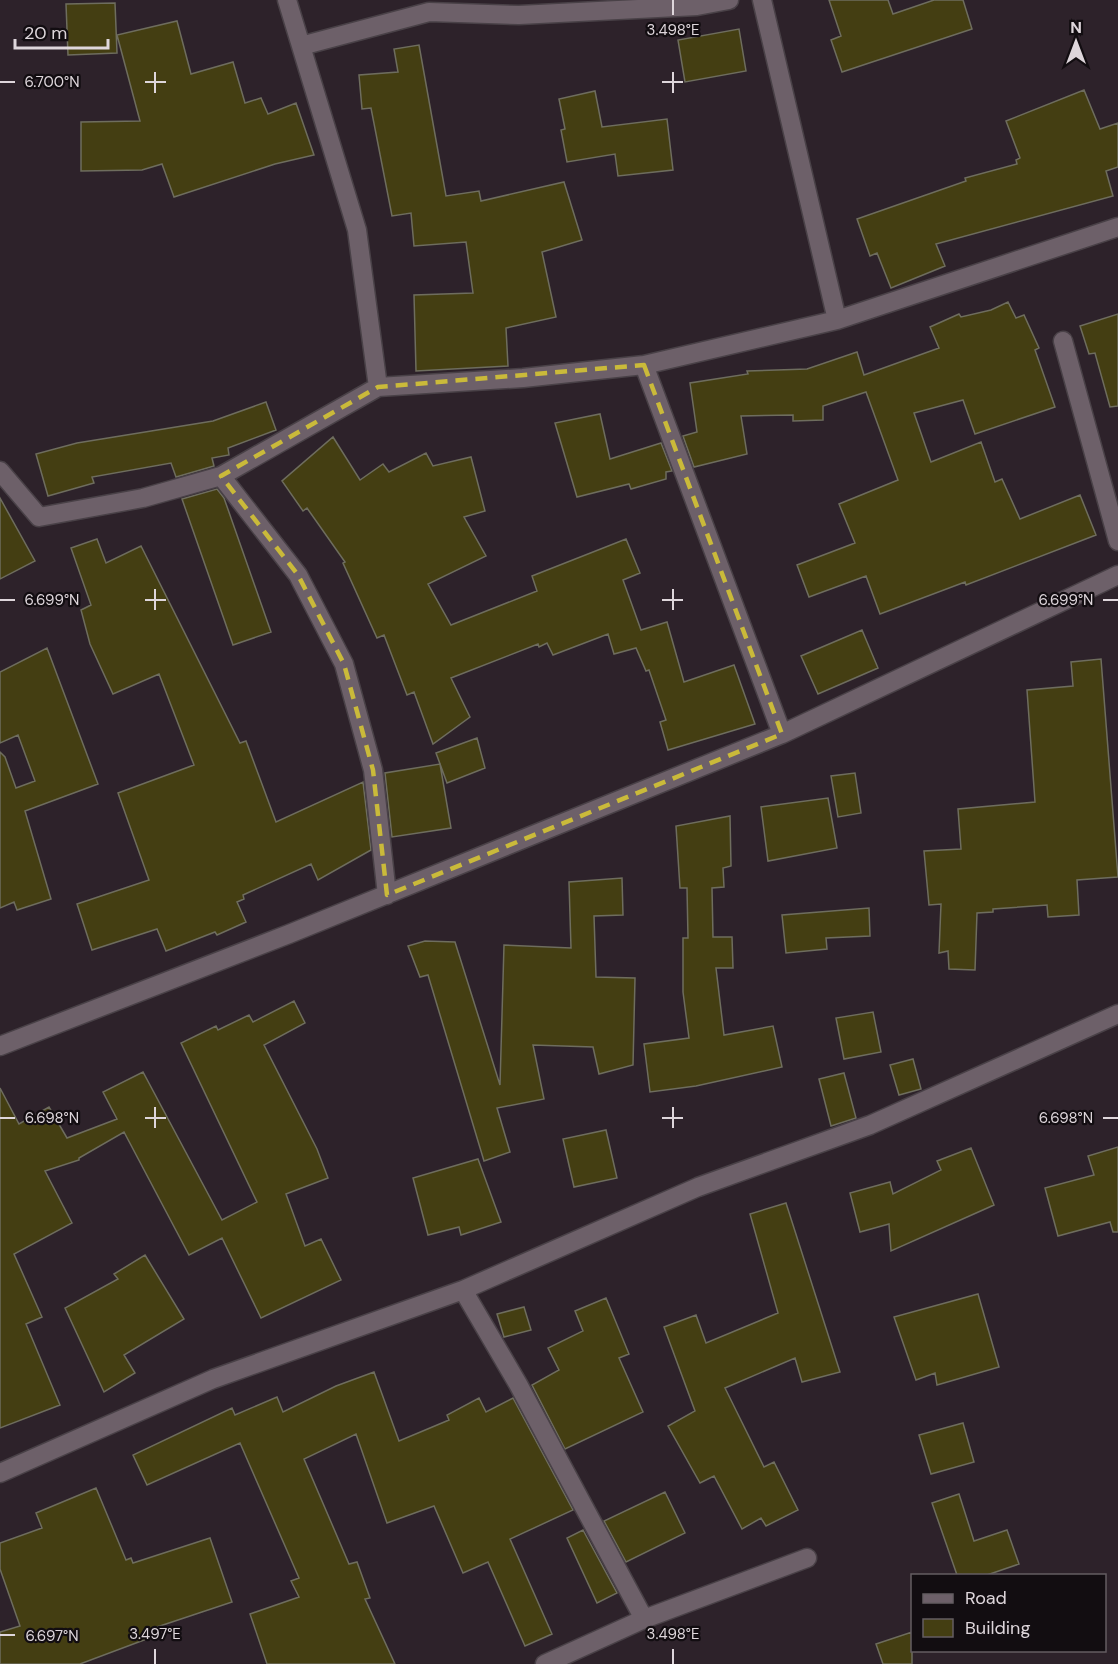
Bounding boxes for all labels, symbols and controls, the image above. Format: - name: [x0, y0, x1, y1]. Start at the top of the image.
- scale bar: [15, 12, 108, 50]
- north arrow: [1046, 12, 1106, 72]
- text: N: [1070, 17, 1082, 38]
- text: 3.498°E: [647, 20, 699, 40]
- text: 20 m: [24, 21, 67, 45]
- text: 6.700°N: [24, 72, 80, 92]
- text: 6.699°N: [25, 590, 79, 610]
- text: 6.699°N: [1039, 590, 1093, 610]
- text: 6.698°N: [25, 1108, 79, 1128]
- text: 6.698°N: [1039, 1108, 1093, 1128]
- legend: [911, 1574, 1106, 1652]
- text: Road: [965, 1586, 1007, 1610]
- text: Building: [965, 1616, 1030, 1640]
- text: 3.497°E: [129, 1624, 181, 1644]
- text: 3.498°E: [647, 1624, 699, 1644]
- text: 6.697°N: [25, 1626, 79, 1646]

